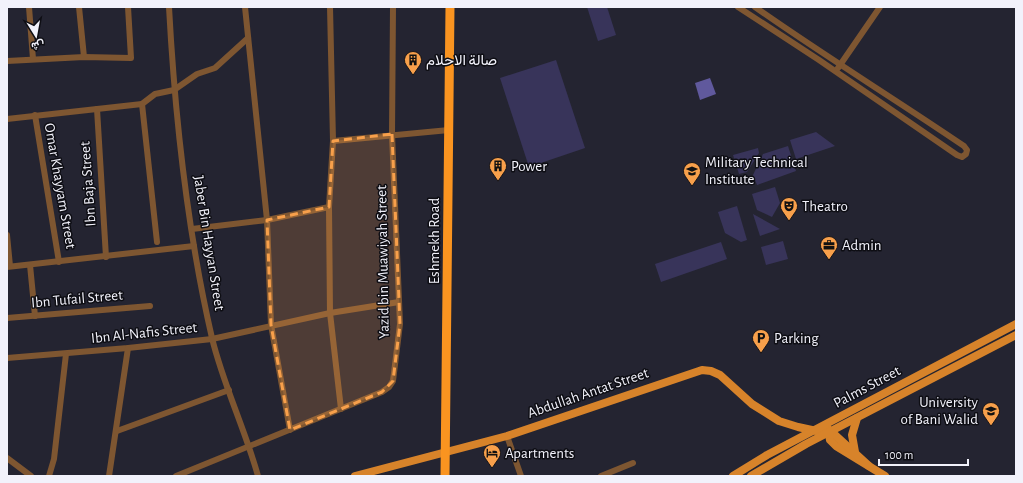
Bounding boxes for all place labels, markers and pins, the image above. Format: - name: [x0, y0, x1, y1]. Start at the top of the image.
- building icon: صالة الاحلام: [403, 50, 423, 75]
- place label: صالة الاحلام: [426, 53, 497, 70]
- place label: Military Technical Institute: [705, 155, 808, 187]
- building icon: Power: [488, 156, 508, 181]
- place label: Power: [511, 159, 547, 174]
- school or university icon: Military Technical Institute: [682, 161, 702, 186]
- theatre icon: Theatro: [779, 196, 799, 221]
- place label: Theatro: [802, 199, 848, 214]
- office icon: Admin: [819, 235, 839, 260]
- place label: Admin: [842, 238, 882, 253]
- parking icon: Parking: [751, 328, 771, 353]
- place label: Parking: [774, 331, 819, 346]
- place label: University of Bani Walid: [901, 395, 979, 427]
- school or university icon: University of Bani Walid: [981, 401, 1001, 426]
- hotel icon: Apartments: [482, 443, 502, 468]
- place label: Apartments: [505, 446, 574, 461]

